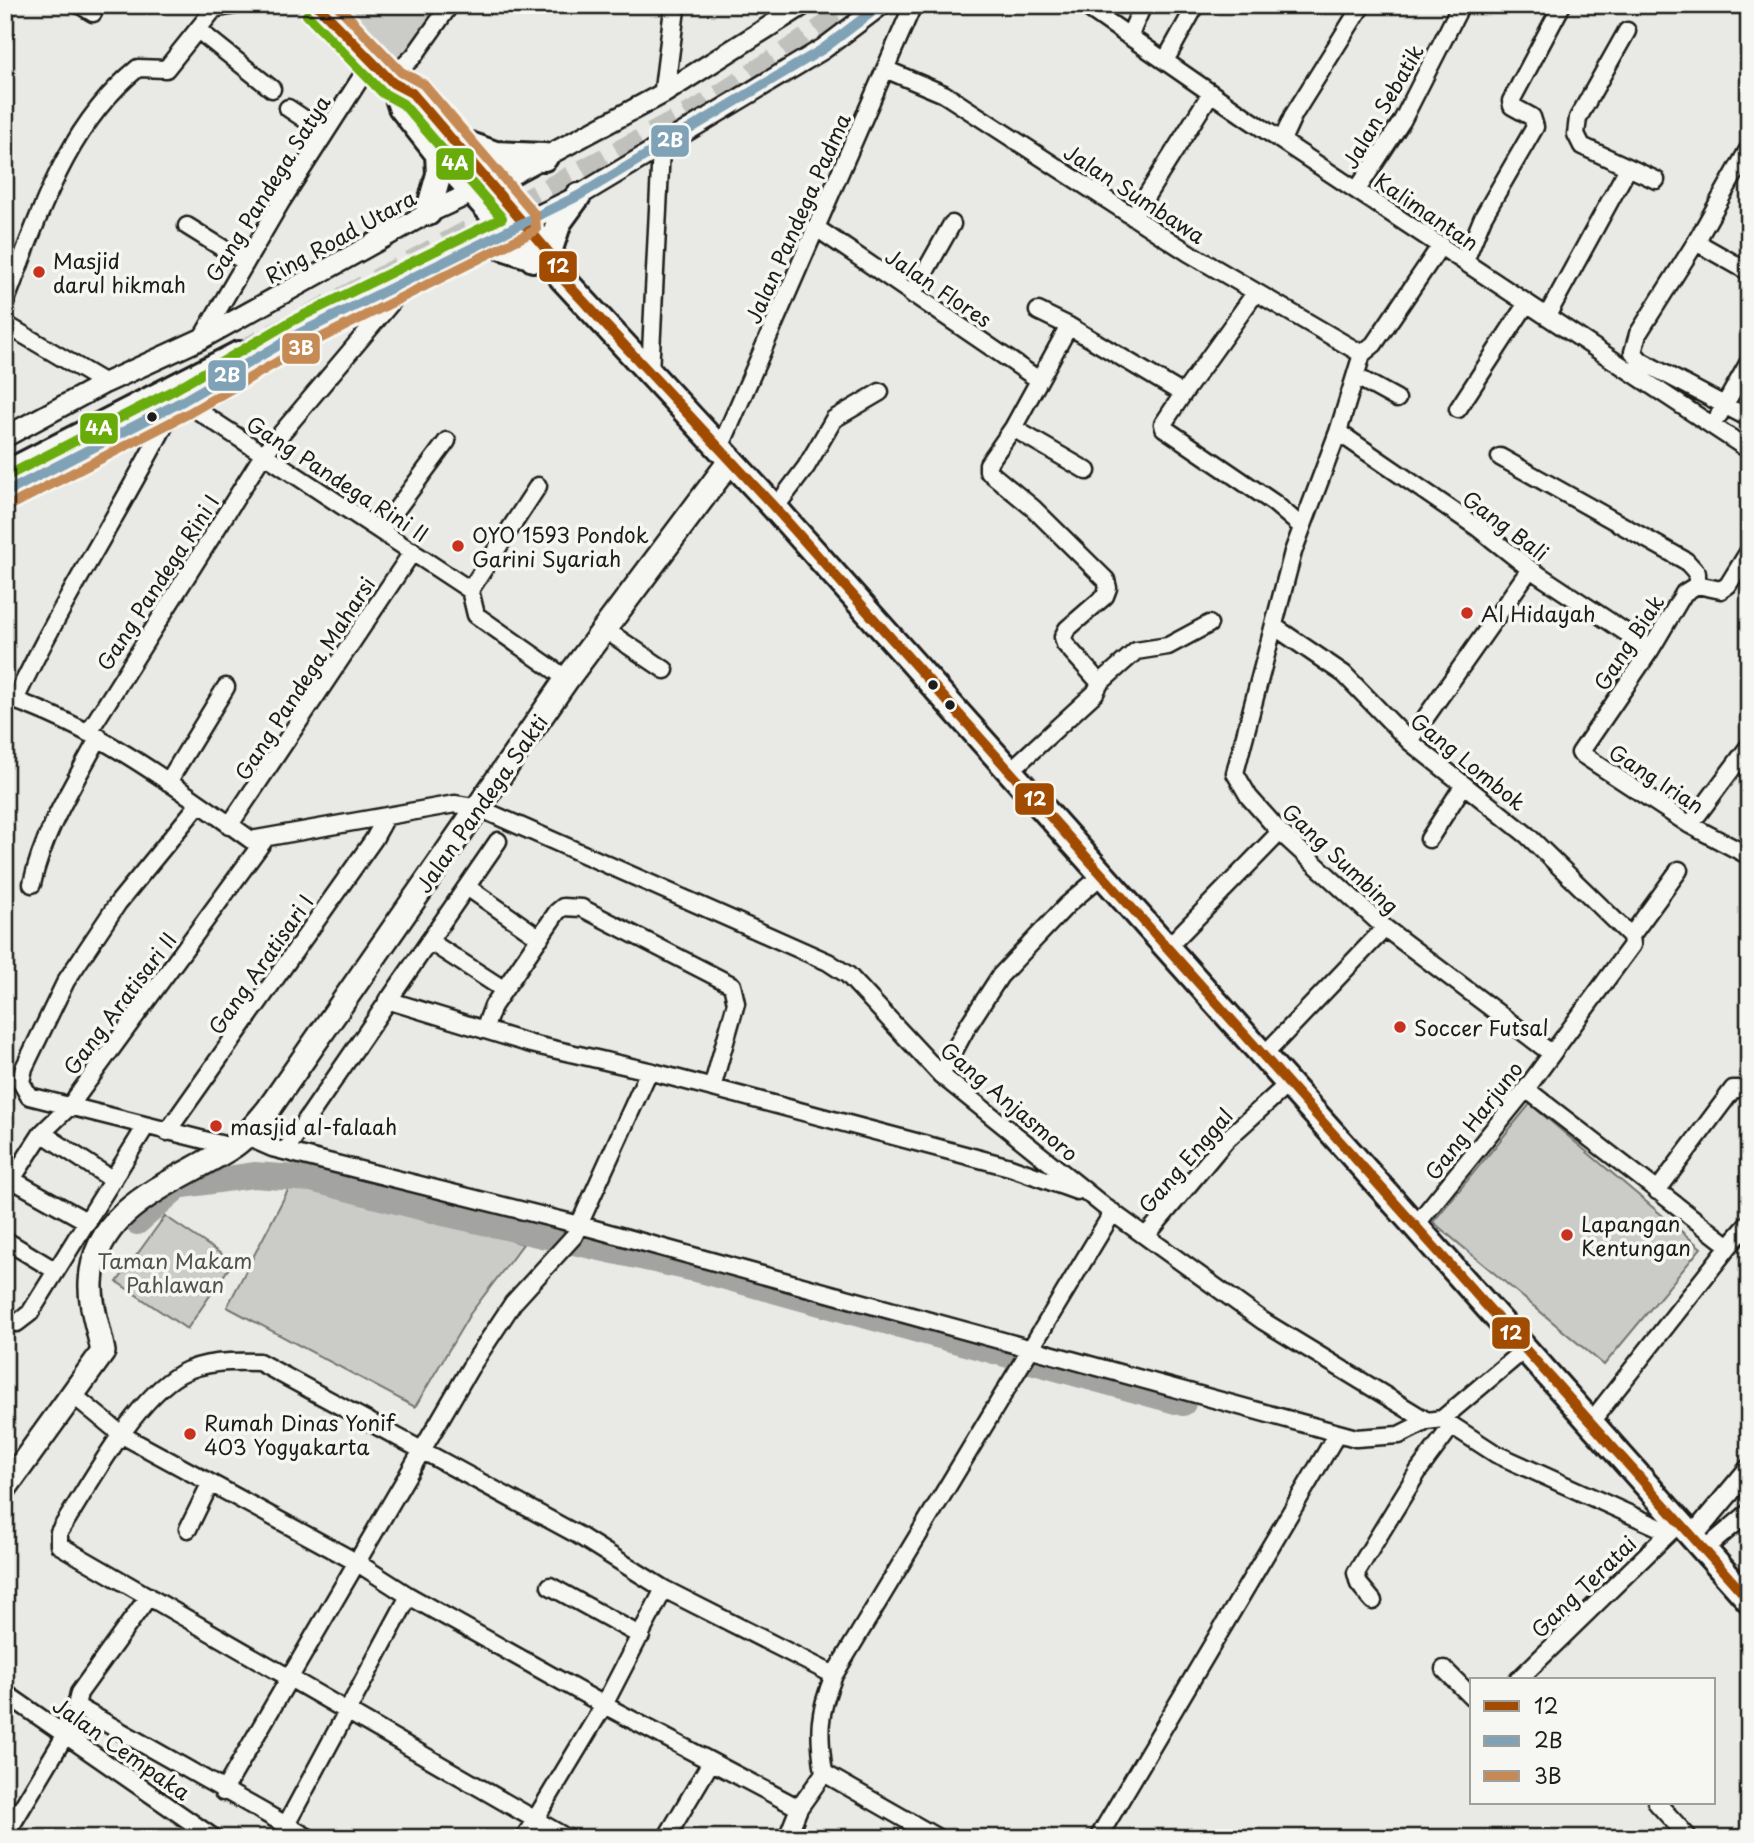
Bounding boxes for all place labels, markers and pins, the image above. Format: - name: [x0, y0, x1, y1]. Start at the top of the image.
- place label: Masjid darul hikmah: [53, 244, 186, 300]
- marker: Masjid darul hikmah: [31, 264, 47, 280]
- unlabelled marker: [145, 410, 159, 424]
- place label: OYO 1593 Pondok Garini Syariah: [472, 518, 649, 574]
- marker: OYO 1593 Pondok Garini Syariah: [450, 538, 466, 554]
- place label: Al Hidayah: [1481, 597, 1596, 629]
- marker: Al Hidayah: [1459, 605, 1475, 621]
- unlabelled marker: [926, 678, 940, 692]
- unlabelled marker: [943, 698, 957, 712]
- place label: Soccer Futsal: [1414, 1011, 1549, 1043]
- marker: Soccer Futsal: [1392, 1019, 1408, 1035]
- place label: masjid al-falaah: [230, 1110, 397, 1142]
- marker: masjid al-falaah: [208, 1118, 224, 1134]
- place label: Lapangan Kentungan: [1581, 1207, 1691, 1263]
- marker: Lapangan Kentungan: [1559, 1227, 1575, 1243]
- place label: Rumah Dinas Yonif 403 Yogyakarta: [204, 1406, 396, 1462]
- marker: Rumah Dinas Yonif 403 Yogyakarta: [182, 1426, 198, 1442]

